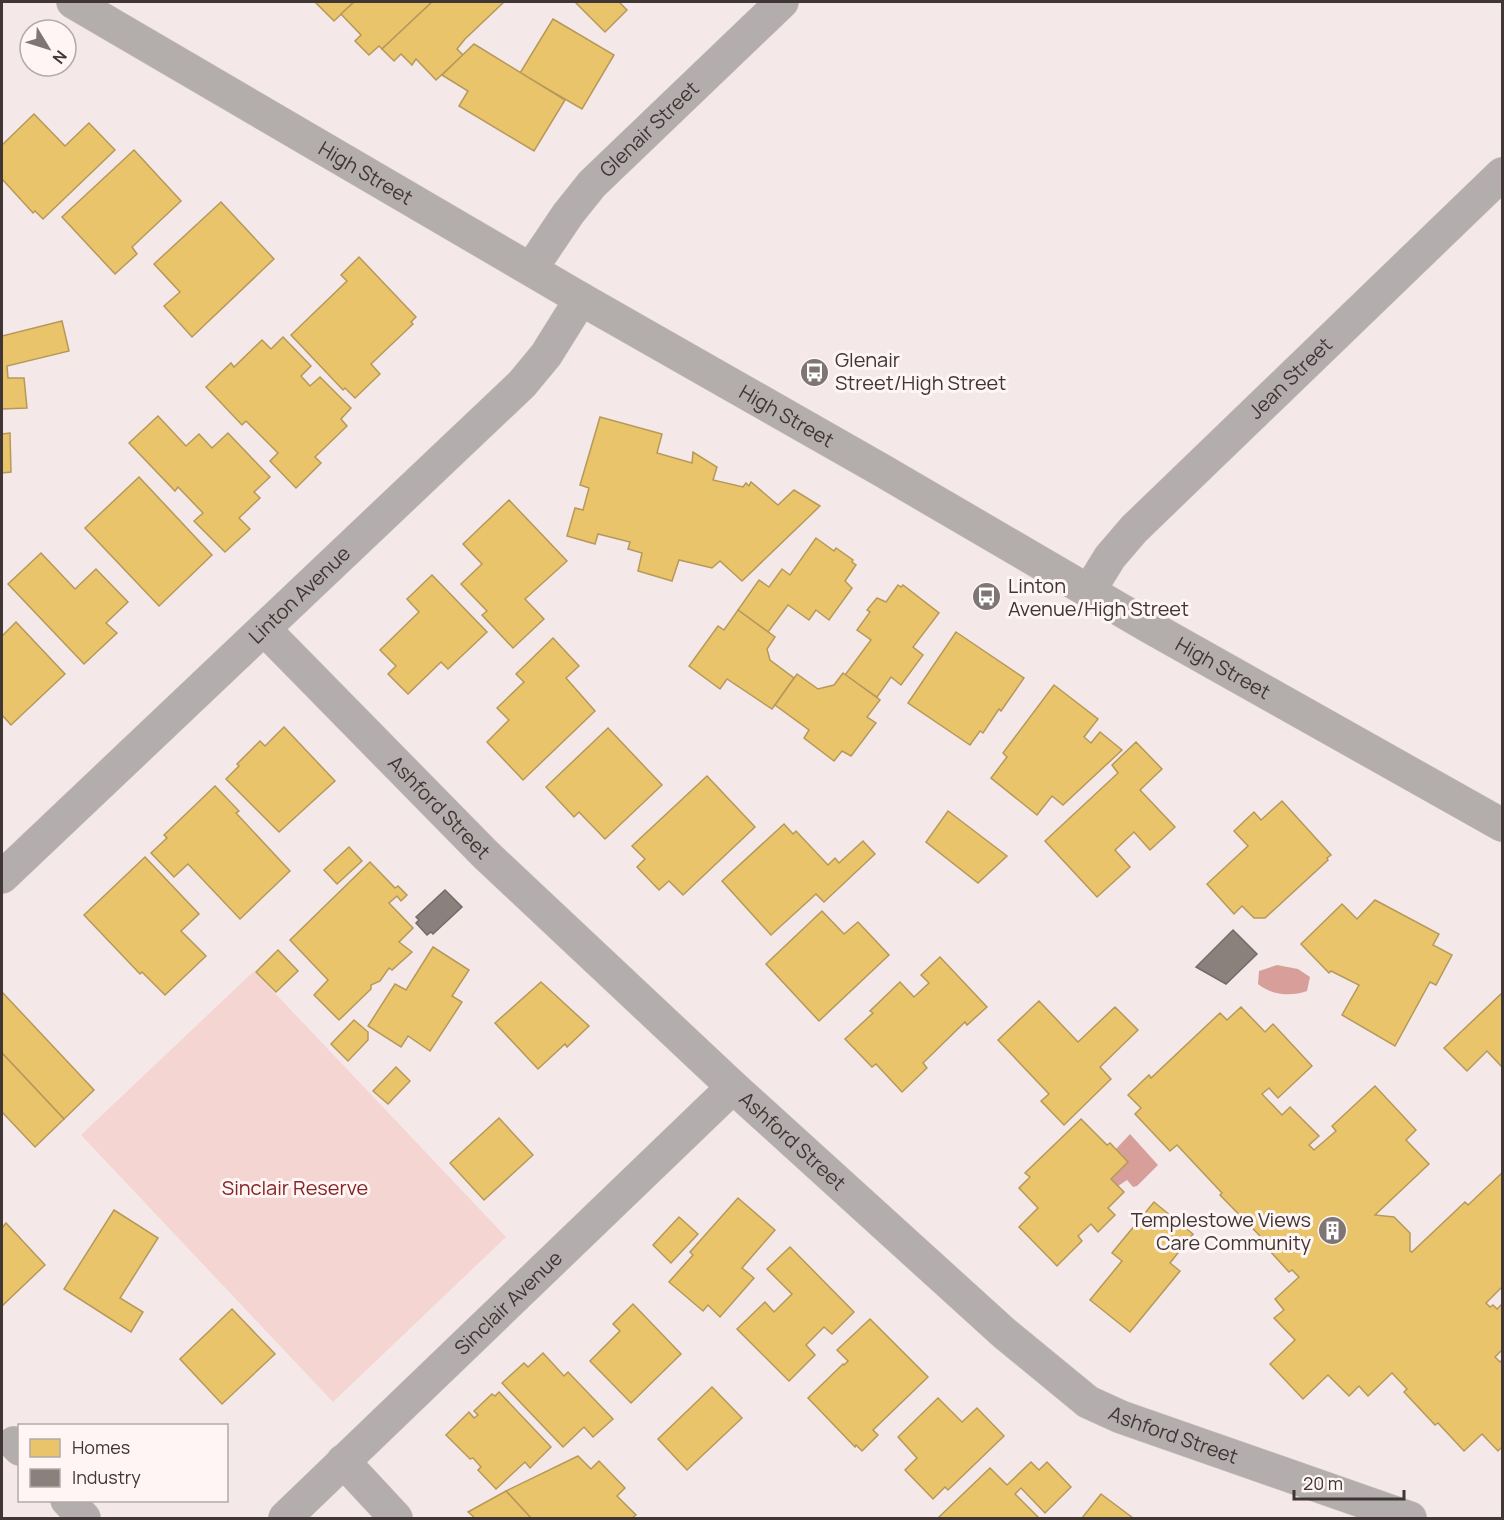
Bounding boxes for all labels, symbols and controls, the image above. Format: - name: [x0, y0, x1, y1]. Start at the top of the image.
- north arrow: [18, 18, 78, 78]
- text: N: [48, 46, 72, 69]
- street label: Glenair Street: [593, 75, 704, 183]
- street label: High Street: [314, 135, 418, 211]
- street label: Jean Street: [1242, 331, 1338, 425]
- place label: Glenair Street/High Street: [835, 346, 1006, 396]
- bus stop icon: Glenair Street/High Street: [798, 356, 830, 388]
- street label: High Street: [735, 378, 839, 453]
- street label: Linton Avenue: [242, 540, 356, 649]
- place label: Linton Avenue/High Street: [1008, 572, 1189, 622]
- bus stop icon: Linton Avenue/High Street: [971, 581, 1003, 613]
- street label: High Street: [1171, 630, 1276, 705]
- street label: Ashford Street: [383, 749, 497, 865]
- street label: Ashford Street: [734, 1085, 852, 1196]
- park label: Sinclair Reserve: [222, 1174, 368, 1201]
- place label: Templestowe Views Care Community: [1131, 1206, 1311, 1256]
- building icon: Templestowe Views Care Community: [1316, 1215, 1348, 1247]
- street label: Sinclair Avenue: [448, 1245, 568, 1361]
- street label: Ashford Street: [1104, 1399, 1242, 1470]
- legend: [18, 1424, 228, 1502]
- text: Homes: [72, 1435, 130, 1459]
- scale bar: [1294, 1463, 1404, 1501]
- text: Industry: [72, 1465, 141, 1489]
- text: 20 m: [1303, 1471, 1343, 1495]

